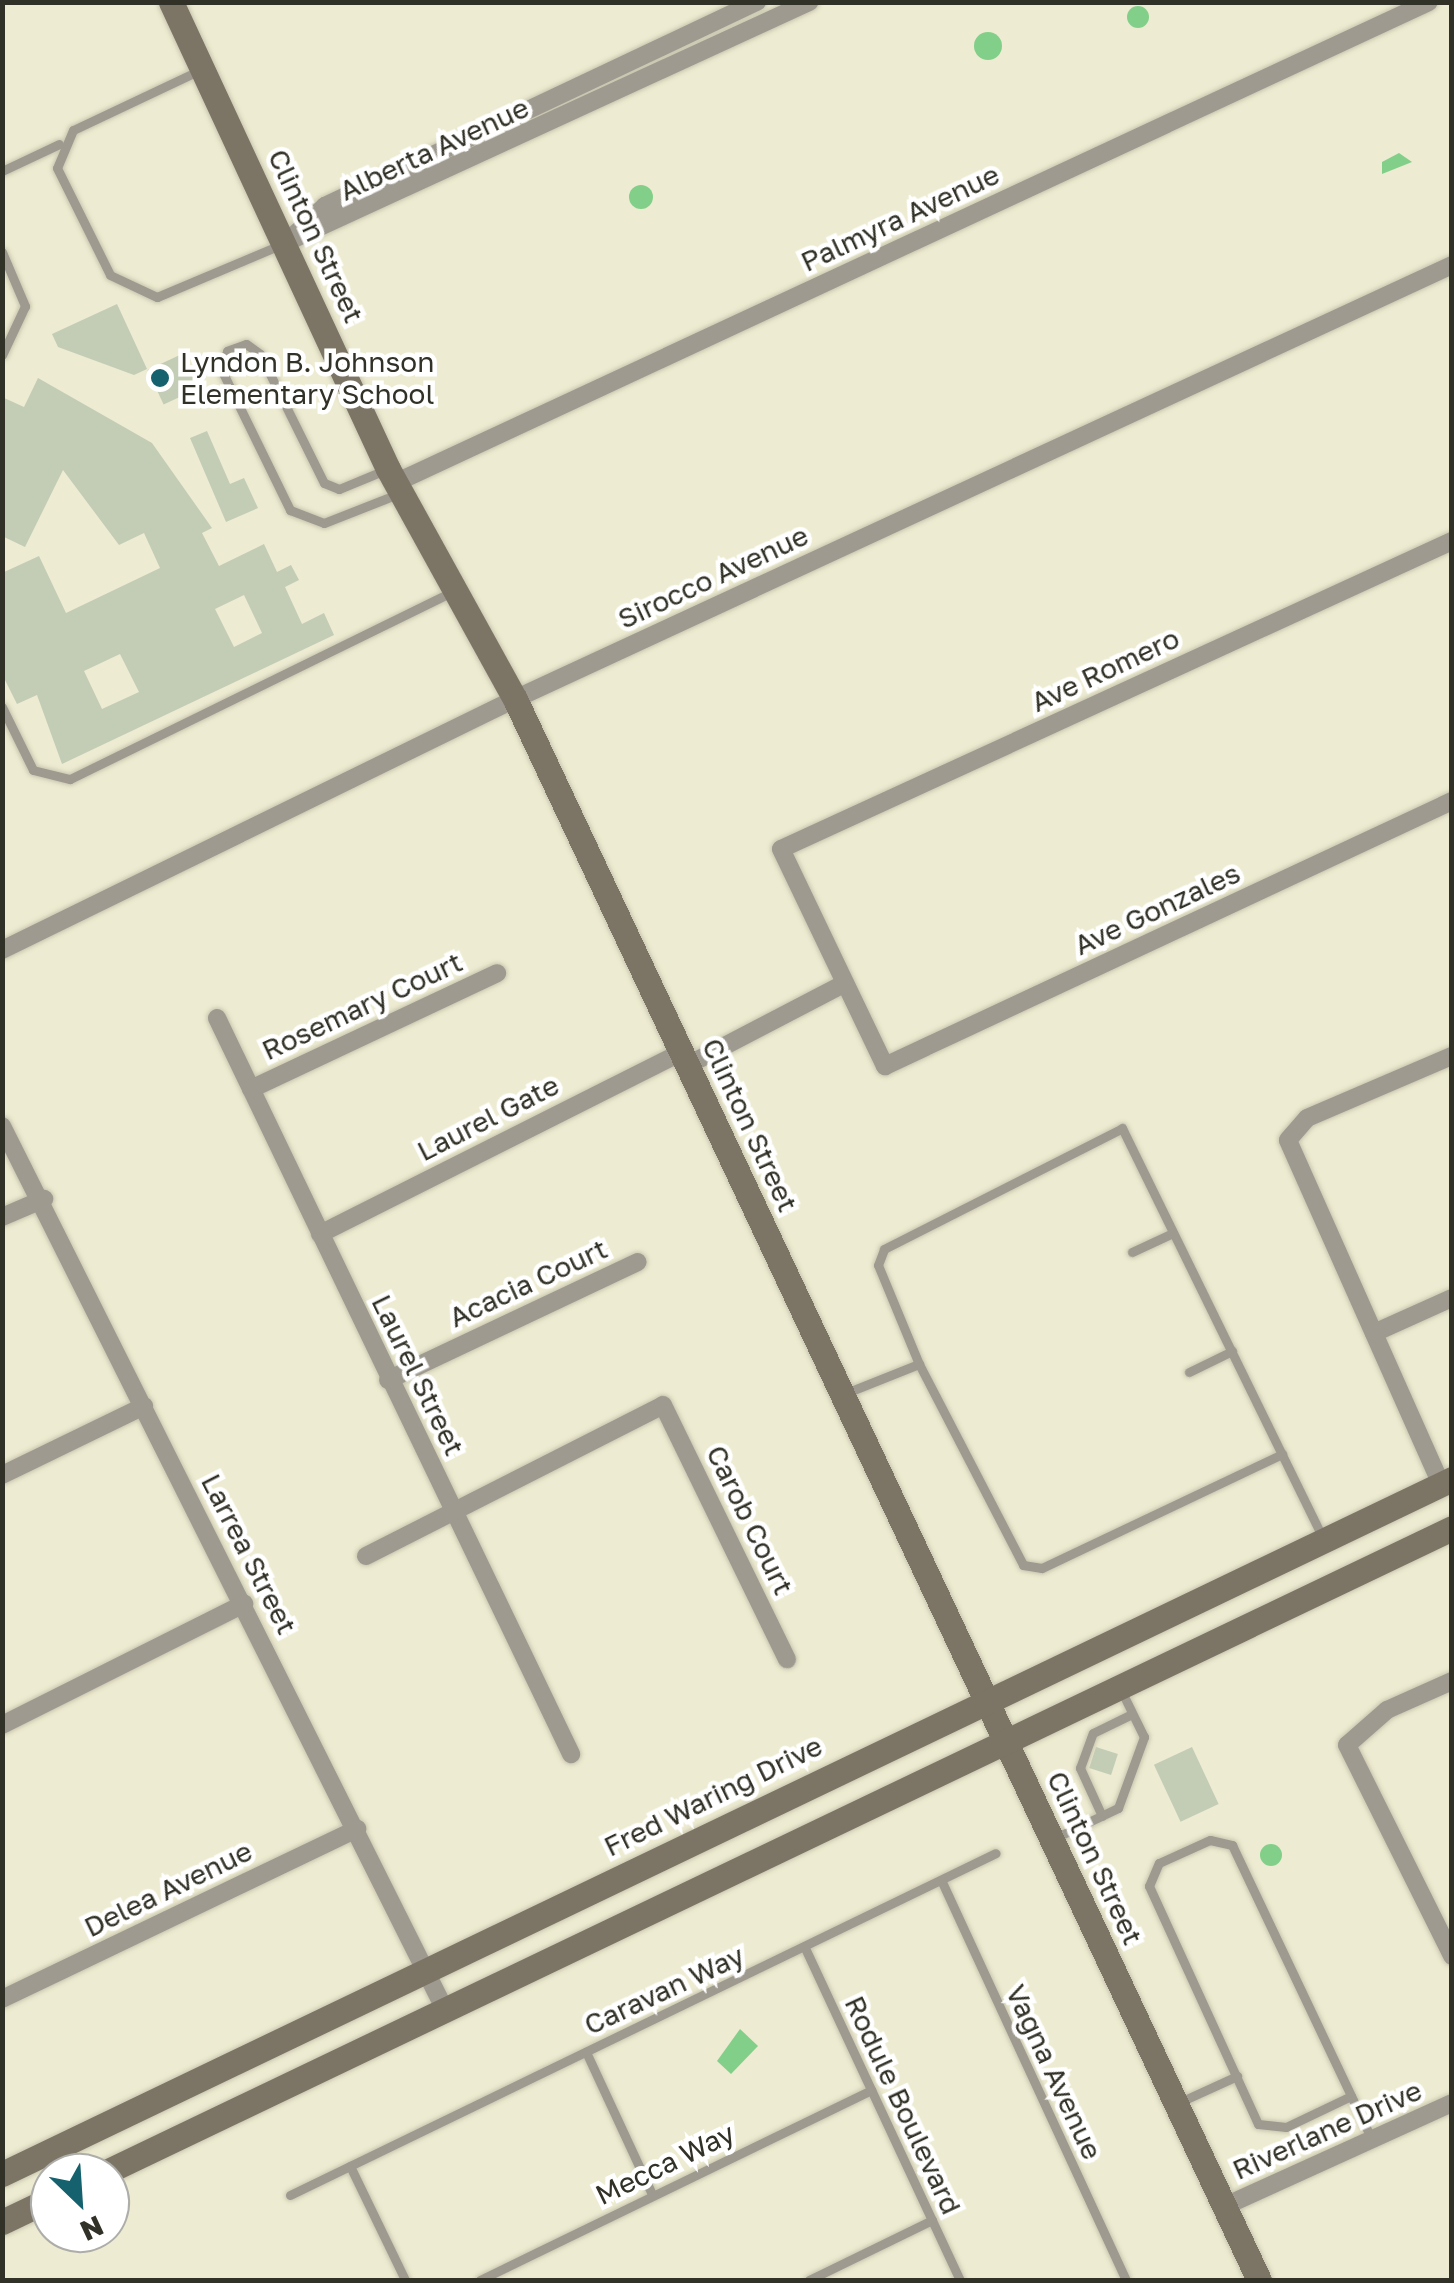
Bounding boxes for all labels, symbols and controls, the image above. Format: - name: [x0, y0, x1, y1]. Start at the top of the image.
- street label: Alberta Avenue: [334, 90, 534, 208]
- street label: Clinton Street: [261, 144, 371, 328]
- street label: Palmyra Avenue: [795, 157, 1005, 279]
- place label: Lyndon B. Johnson Elementary School: [180, 345, 434, 411]
- marker: Lyndon B. Johnson Elementary School: [149, 367, 171, 389]
- street label: Sirocco Avenue: [613, 518, 813, 636]
- street label: Ave Romero: [1026, 621, 1184, 719]
- street label: Ave Gonzales: [1069, 856, 1245, 962]
- street label: Rosemary Court: [257, 945, 467, 1067]
- street label: Clinton Street: [695, 1033, 805, 1217]
- street label: Laurel Gate: [412, 1068, 564, 1168]
- street label: Acacia Court: [444, 1232, 612, 1334]
- street label: Laurel Street: [365, 1289, 471, 1461]
- street label: Carob Court: [699, 1440, 801, 1600]
- street label: Larrea Street: [194, 1468, 304, 1640]
- street label: Fred Waring Drive: [598, 1729, 828, 1863]
- street label: Clinton Street: [1040, 1766, 1150, 1950]
- street label: Delea Avenue: [79, 1834, 257, 1944]
- street label: Caravan Way: [579, 1938, 749, 2042]
- street label: Vagna Avenue: [999, 1979, 1109, 2165]
- street label: Rodule Boulevard: [838, 1990, 968, 2220]
- street label: Riverlane Drive: [1227, 2073, 1427, 2187]
- street label: Mecca Way: [590, 2116, 740, 2212]
- north arrow: [30, 2153, 130, 2253]
- text: N: [75, 2209, 109, 2248]

